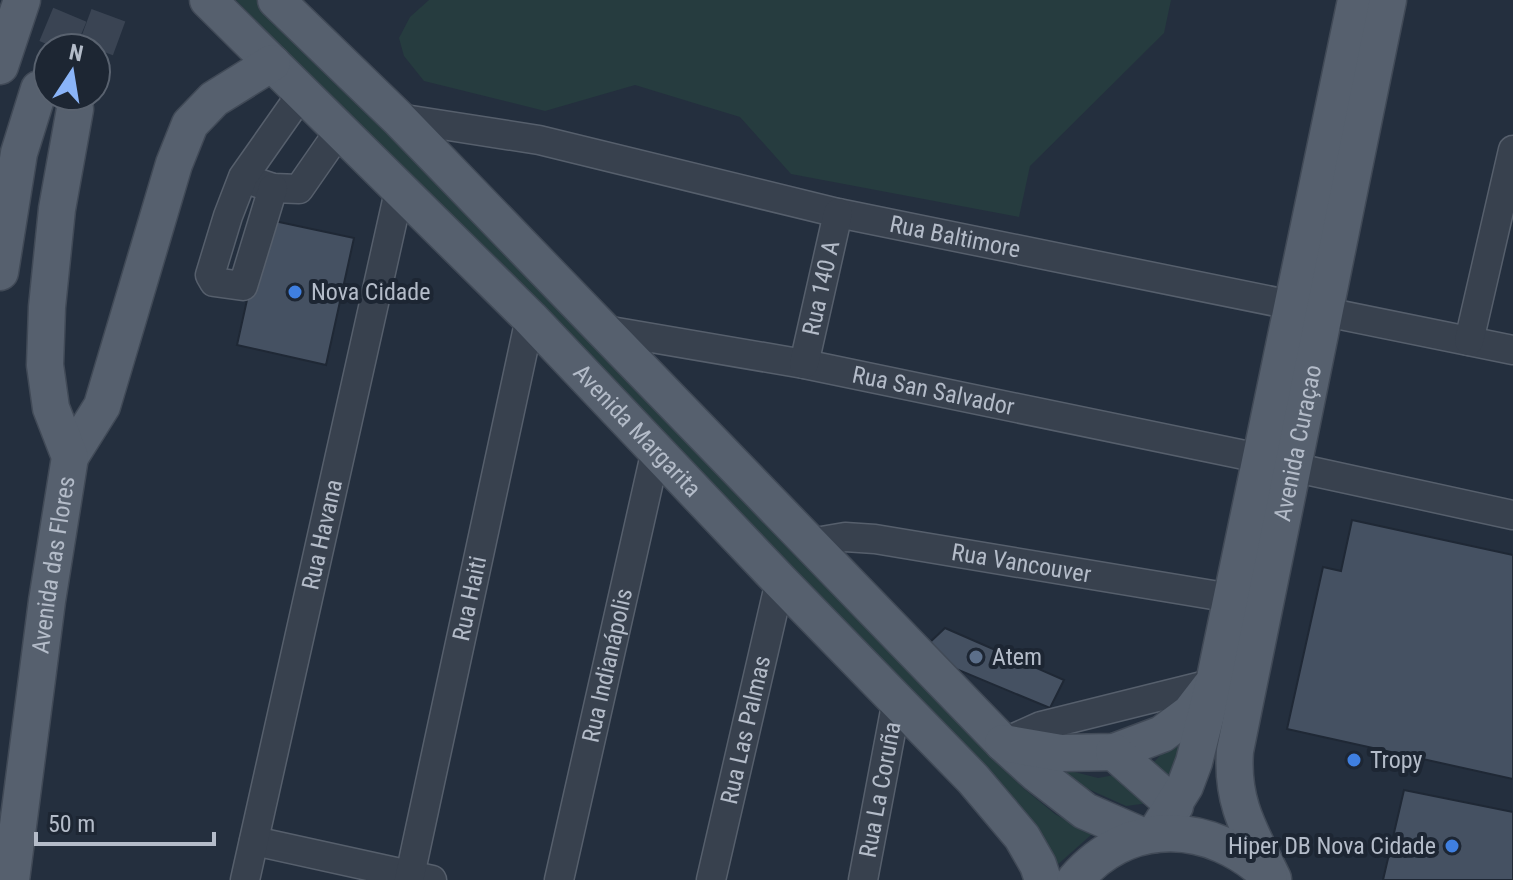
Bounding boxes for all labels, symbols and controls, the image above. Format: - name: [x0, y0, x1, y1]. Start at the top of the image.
- north arrow: [32, 32, 112, 112]
- text: N: [67, 39, 85, 67]
- street label: Rua Baltimore: [887, 210, 1023, 264]
- street label: Rua 140 A: [797, 238, 845, 338]
- place label: Nova Cidade: [311, 278, 431, 306]
- marker: Nova Cidade: [286, 283, 304, 301]
- street label: Avenida Margarita: [568, 359, 707, 503]
- street label: Rua San Salvador: [850, 360, 1017, 421]
- street label: Avenida Curaçao: [1268, 362, 1327, 524]
- street label: Avenida das Flores: [26, 474, 81, 655]
- street label: Rua Havana: [296, 477, 348, 592]
- street label: Rua Vancouver: [950, 538, 1093, 589]
- street label: Rua Haiti: [447, 554, 492, 643]
- street label: Rua Indianápolis: [576, 586, 638, 745]
- place label: Atem: [992, 643, 1042, 671]
- marker: Atem: [967, 648, 985, 666]
- street label: Rua Las Palmas: [715, 653, 776, 807]
- street label: Rua La Coruña: [854, 719, 907, 860]
- place label: Tropy: [1370, 746, 1422, 774]
- marker: Tropy: [1345, 751, 1363, 769]
- scale bar: [36, 796, 214, 846]
- text: 50 m: [48, 810, 95, 838]
- place label: Hiper DB Nova Cidade: [1228, 832, 1436, 860]
- marker: Hiper DB Nova Cidade: [1443, 837, 1461, 855]

